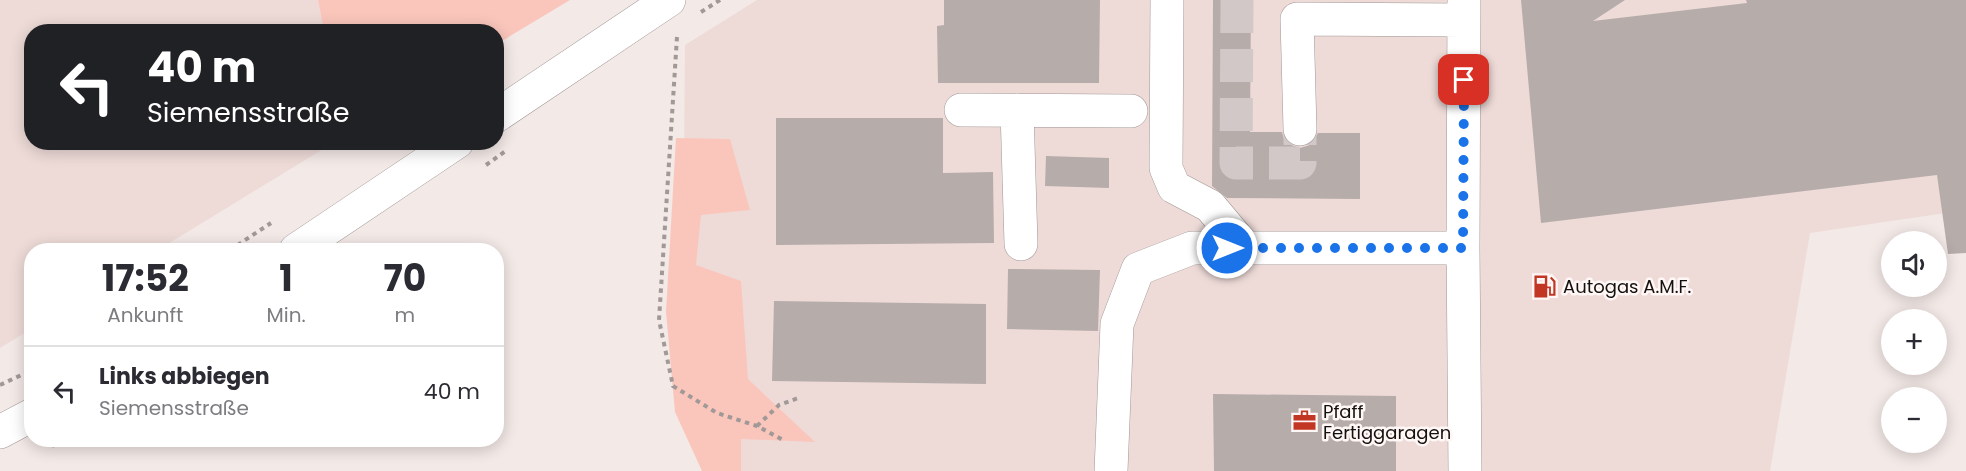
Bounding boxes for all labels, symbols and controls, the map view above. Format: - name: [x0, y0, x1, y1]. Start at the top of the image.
- text: 40 m: [147, 38, 256, 97]
- icon: left: [48, 48, 126, 126]
- pin: [1438, 54, 1489, 105]
- icon: arrive: [1447, 63, 1480, 96]
- text: Siemensstraße: [147, 94, 350, 131]
- position arrow: [1195, 216, 1259, 280]
- map controls: [1881, 231, 1947, 453]
- button: sound: [1881, 231, 1947, 297]
- text: 17:52: [102, 253, 189, 304]
- text: 1: [279, 253, 293, 304]
- text: 70: [383, 253, 426, 304]
- fuel station icon: Autogas A.M.F.: [1532, 273, 1558, 299]
- place label: Autogas A.M.F.: [1563, 274, 1691, 299]
- text: Ankunft: [107, 301, 183, 329]
- text: Min.: [267, 301, 306, 329]
- text: m: [395, 301, 415, 329]
- button: +: [1881, 309, 1947, 375]
- text: Links abbiegen: [99, 361, 270, 392]
- icon: left: [48, 375, 81, 408]
- text: 40 m: [424, 376, 480, 407]
- button: −: [1881, 387, 1947, 453]
- text: Siemensstraße: [99, 394, 249, 422]
- place label: Pfaff Fertiggaragen: [1323, 399, 1451, 445]
- office icon: Pfaff Fertiggaragen: [1292, 408, 1318, 434]

